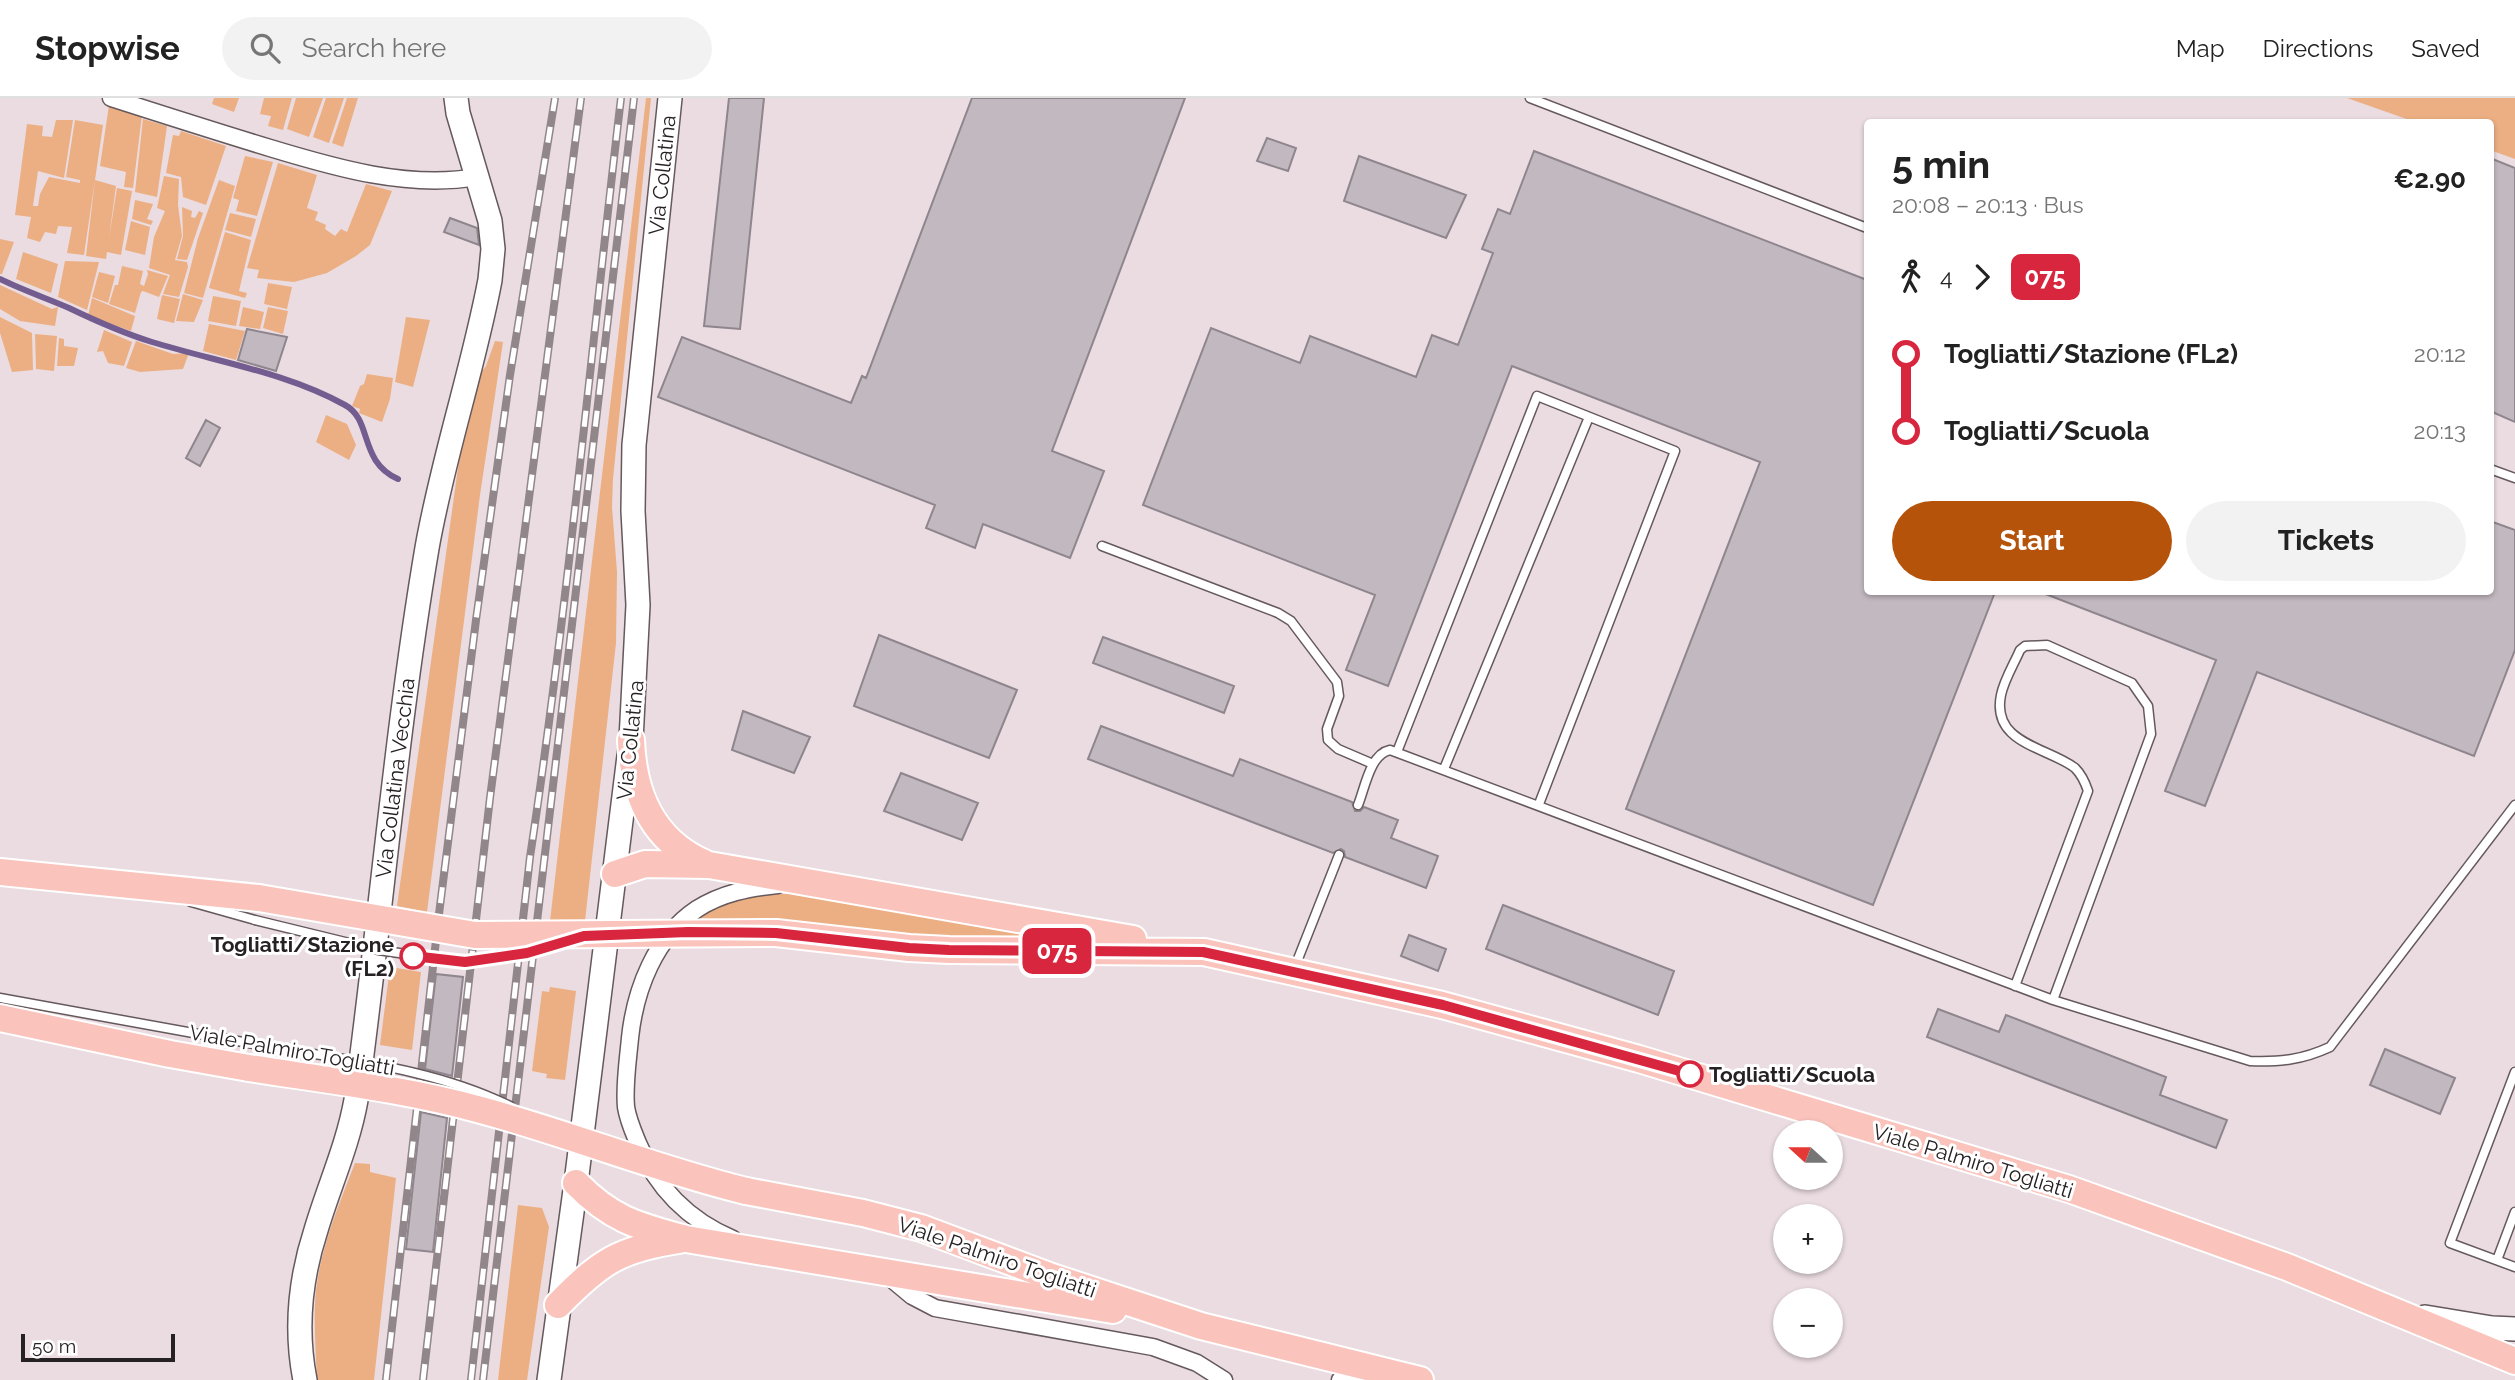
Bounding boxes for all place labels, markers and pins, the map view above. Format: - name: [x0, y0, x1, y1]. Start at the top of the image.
- place label: Togliatti/Stazione (FL2): [211, 932, 394, 981]
- marker: Togliatti/Stazione (FL2): [400, 943, 426, 969]
- marker: Togliatti/Scuola: [1677, 1061, 1703, 1087]
- place label: Togliatti/Scuola: [1709, 1062, 1875, 1087]

